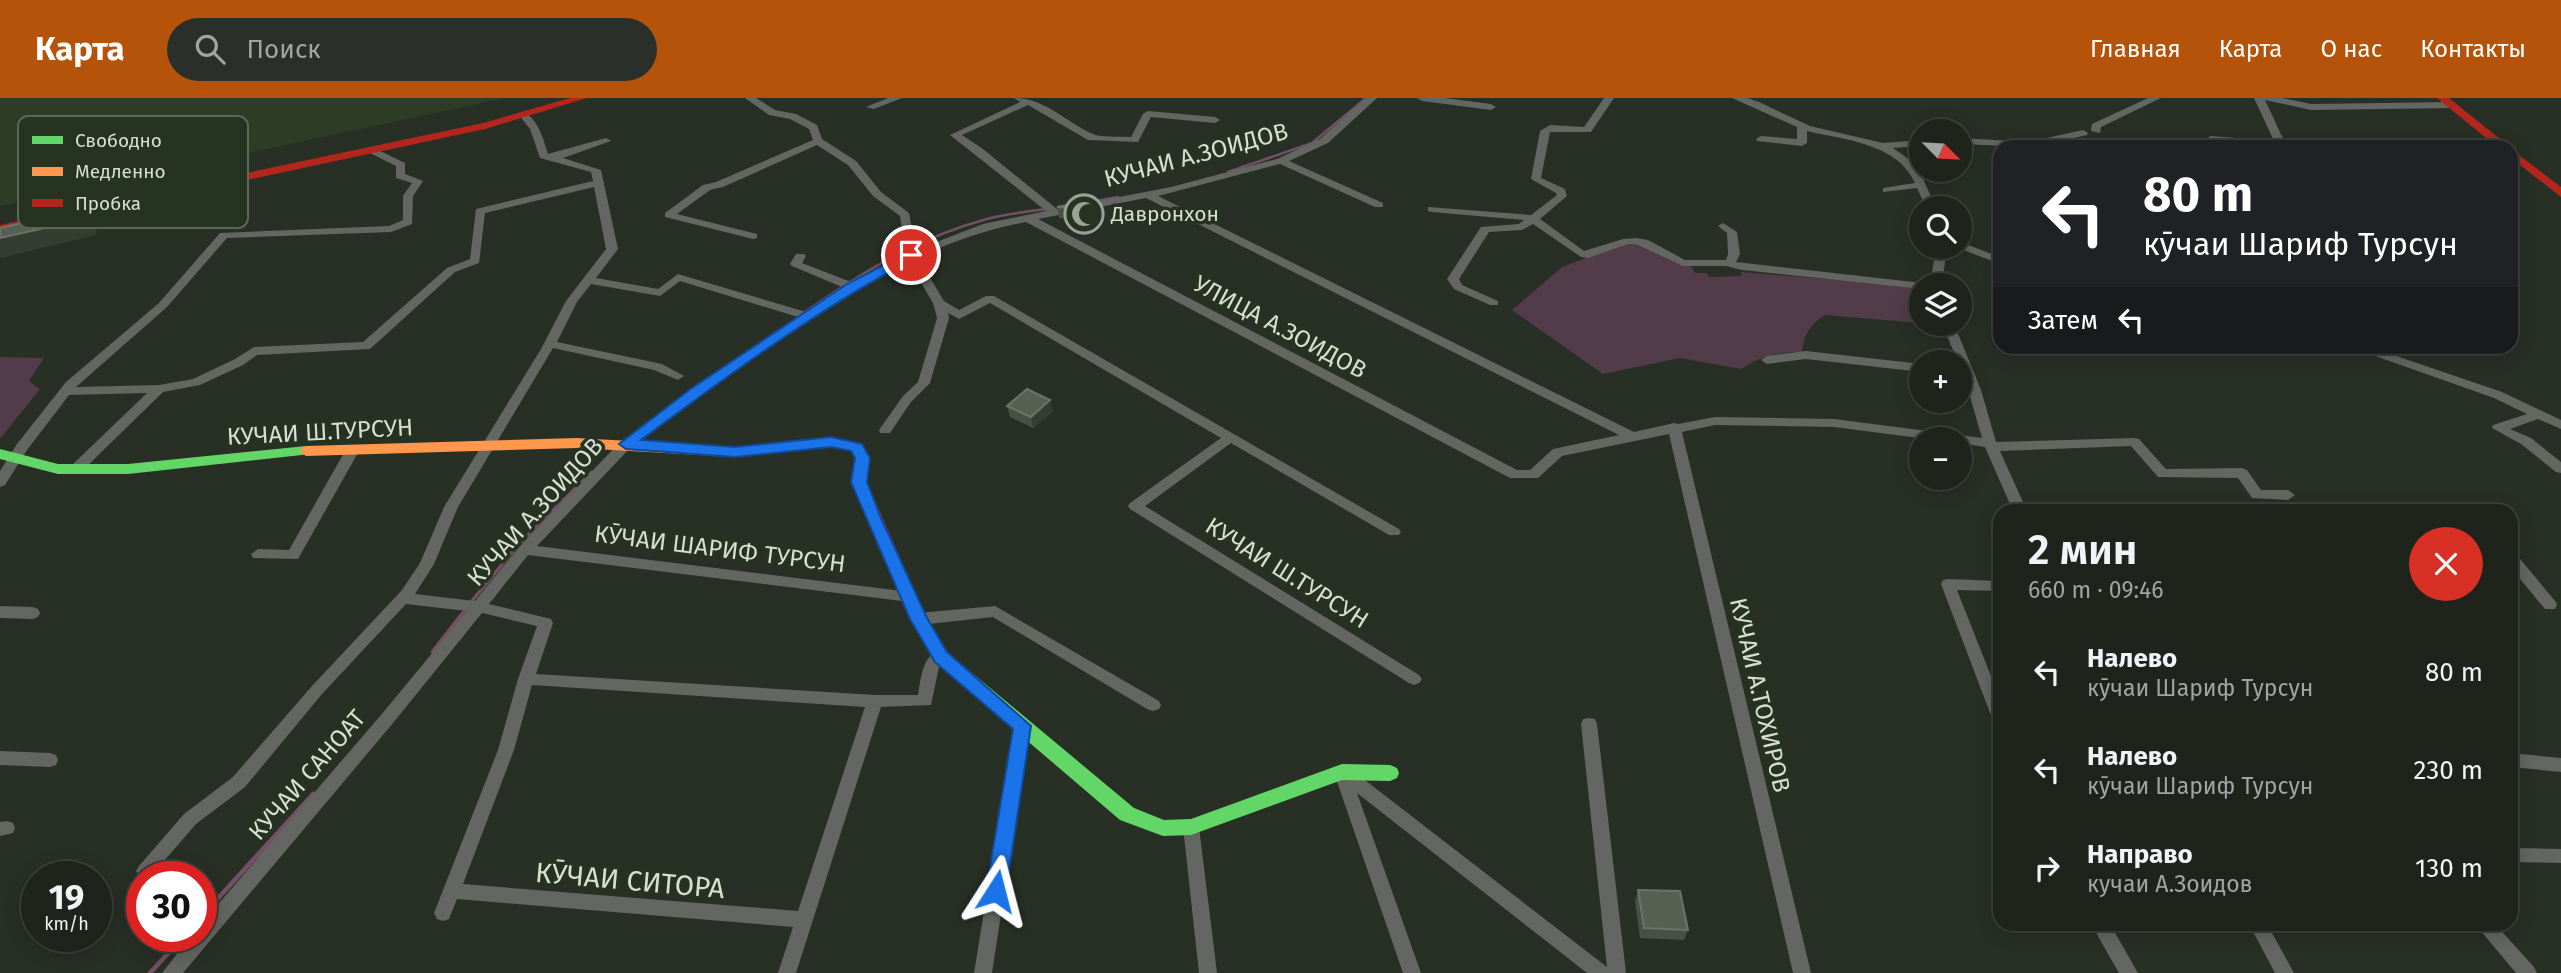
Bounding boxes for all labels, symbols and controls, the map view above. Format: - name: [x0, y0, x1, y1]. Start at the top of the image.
- search box: [167, 18, 657, 81]
- text: Карта: [35, 29, 125, 69]
- icon: search: [191, 30, 229, 68]
- text: Поиск: [247, 34, 321, 65]
- text: Главная: [2090, 35, 2181, 63]
- text: Карта: [2219, 35, 2282, 63]
- text: О нас: [2320, 35, 2382, 63]
- text: Контакты: [2420, 35, 2526, 63]
- legend: [18, 116, 248, 228]
- street label: КУЧАИ А.ЗОИДОВ: [1101, 117, 1291, 193]
- north arrow: [1909, 119, 1972, 182]
- map controls: [1909, 119, 1972, 490]
- text: Свободно: [75, 129, 162, 152]
- text: Медленно: [75, 160, 166, 183]
- text: 80 m: [2143, 165, 2253, 224]
- icon: left: [2028, 168, 2119, 259]
- text: Пробка: [75, 192, 141, 215]
- mosque icon: Давронхон: [1063, 193, 1105, 235]
- button: search: [1909, 196, 1972, 259]
- place label: Давронхон: [1110, 201, 1219, 227]
- pin: [881, 225, 941, 285]
- text: кӯчаи Шариф Турсун: [2143, 225, 2458, 263]
- icon: arrive: [892, 236, 930, 274]
- street label: УЛИЦА А.ЗОИДОВ: [1189, 270, 1371, 384]
- button: layers: [1909, 273, 1972, 336]
- icon: left: [2112, 301, 2150, 339]
- text: Затем: [2028, 305, 2098, 336]
- button: +: [1909, 350, 1972, 413]
- street label: КУЧАИ Ш.ТУРСУН: [226, 413, 414, 451]
- button: −: [1909, 427, 1972, 490]
- street label: КУЧАИ А.ЗОИДОВ: [461, 432, 609, 592]
- street label: КУЧАИ Ш.ТУРСУН: [1200, 512, 1374, 634]
- street label: КӮЧАИ ШАРИФ ТУРСУН: [593, 520, 847, 578]
- text: 2 мин: [2028, 525, 2138, 575]
- button: close: [2409, 527, 2483, 601]
- text: 660 m · 09:46: [2028, 576, 2163, 604]
- street label: КУЧАИ А.ТОХИРОВ: [1724, 595, 1796, 795]
- text: Налево: [2087, 643, 2177, 674]
- icon: left: [2028, 653, 2066, 691]
- text: 80 m: [2425, 657, 2483, 688]
- text: кӯчаи Шариф Турсун: [2087, 674, 2313, 702]
- street label: КУЧАИ САНОАТ: [243, 704, 371, 846]
- text: Налево: [2087, 741, 2177, 772]
- icon: left: [2028, 751, 2066, 789]
- text: 230 m: [2414, 755, 2483, 786]
- text: кӯчаи Шариф Турсун: [2087, 772, 2313, 800]
- text: Направо: [2087, 839, 2193, 870]
- icon: right: [2028, 849, 2066, 887]
- text: 130 m: [2415, 853, 2483, 884]
- position arrow: [959, 854, 1033, 928]
- street label: КӮЧАИ СИТОРА: [534, 856, 726, 905]
- speed limit sign: 30: [126, 861, 217, 952]
- text: кучаи А.Зоидов: [2087, 870, 2253, 898]
- text: 19: [49, 876, 84, 918]
- text: km/h: [44, 913, 89, 935]

